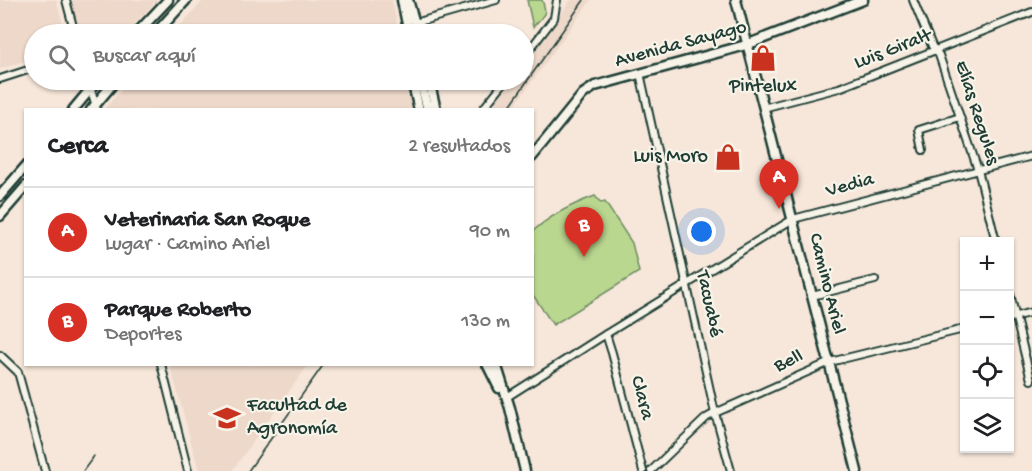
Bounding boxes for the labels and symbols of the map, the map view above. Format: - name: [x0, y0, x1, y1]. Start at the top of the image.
- street label: Avenida Sayago: [613, 16, 749, 74]
- street label: Luis Giralt: [851, 24, 937, 75]
- shop icon: Pintelux: [748, 43, 778, 73]
- street label: Elías Regules: [948, 58, 1004, 169]
- place label: Pintelux: [728, 76, 797, 99]
- shop icon: Luis Moro: [713, 142, 743, 172]
- place label: Luis Moro: [633, 146, 708, 169]
- pin: A: [760, 160, 798, 209]
- street label: Vedia: [823, 168, 877, 204]
- pin: B: [564, 208, 604, 257]
- your location: [687, 217, 716, 246]
- street label: Camino Ariel: [802, 231, 850, 337]
- street label: Tacuabé: [690, 268, 726, 340]
- street label: Bell: [770, 346, 807, 379]
- street label: Clara: [624, 374, 658, 423]
- place label: Facultad de Agronomía: [246, 395, 347, 441]
- school or university icon: Facultad de Agronomía: [212, 403, 242, 433]

